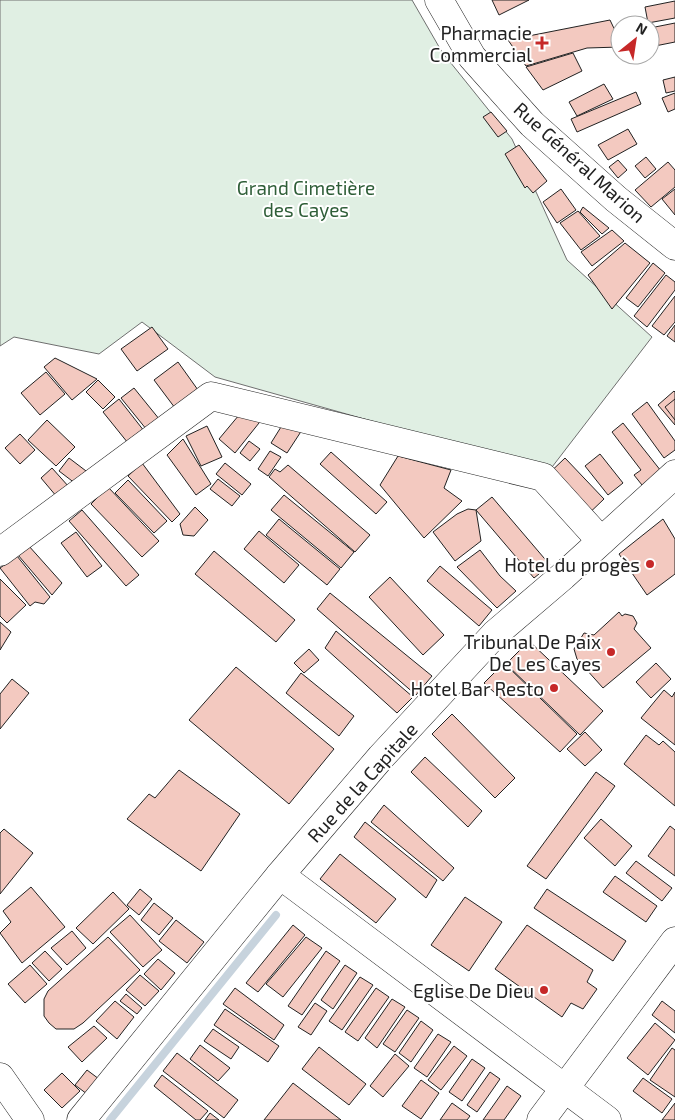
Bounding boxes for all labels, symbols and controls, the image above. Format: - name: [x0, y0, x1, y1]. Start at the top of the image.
- north arrow: [610, 15, 660, 65]
- text: N: [633, 18, 650, 38]
- place label: Pharmacie Commercial: [429, 21, 532, 66]
- marker: Pharmacie Commercial: [536, 37, 548, 49]
- street label: Rue Général Marion: [509, 97, 651, 227]
- park label: Grand Cimetière des Cayes: [237, 176, 375, 221]
- place label: Hotel du progès: [504, 553, 640, 576]
- marker: Hotel du progès: [644, 558, 656, 570]
- place label: Tribunal De Paix De Les Cayes: [463, 630, 601, 675]
- marker: Tribunal De Paix De Les Cayes: [605, 646, 617, 658]
- place label: Hotel Bar Resto: [410, 677, 544, 700]
- marker: Hotel Bar Resto: [548, 682, 560, 694]
- street label: Rue de la Capitale: [302, 717, 422, 847]
- place label: Eglise De Dieu: [413, 979, 534, 1002]
- marker: Eglise De Dieu: [538, 984, 550, 996]

